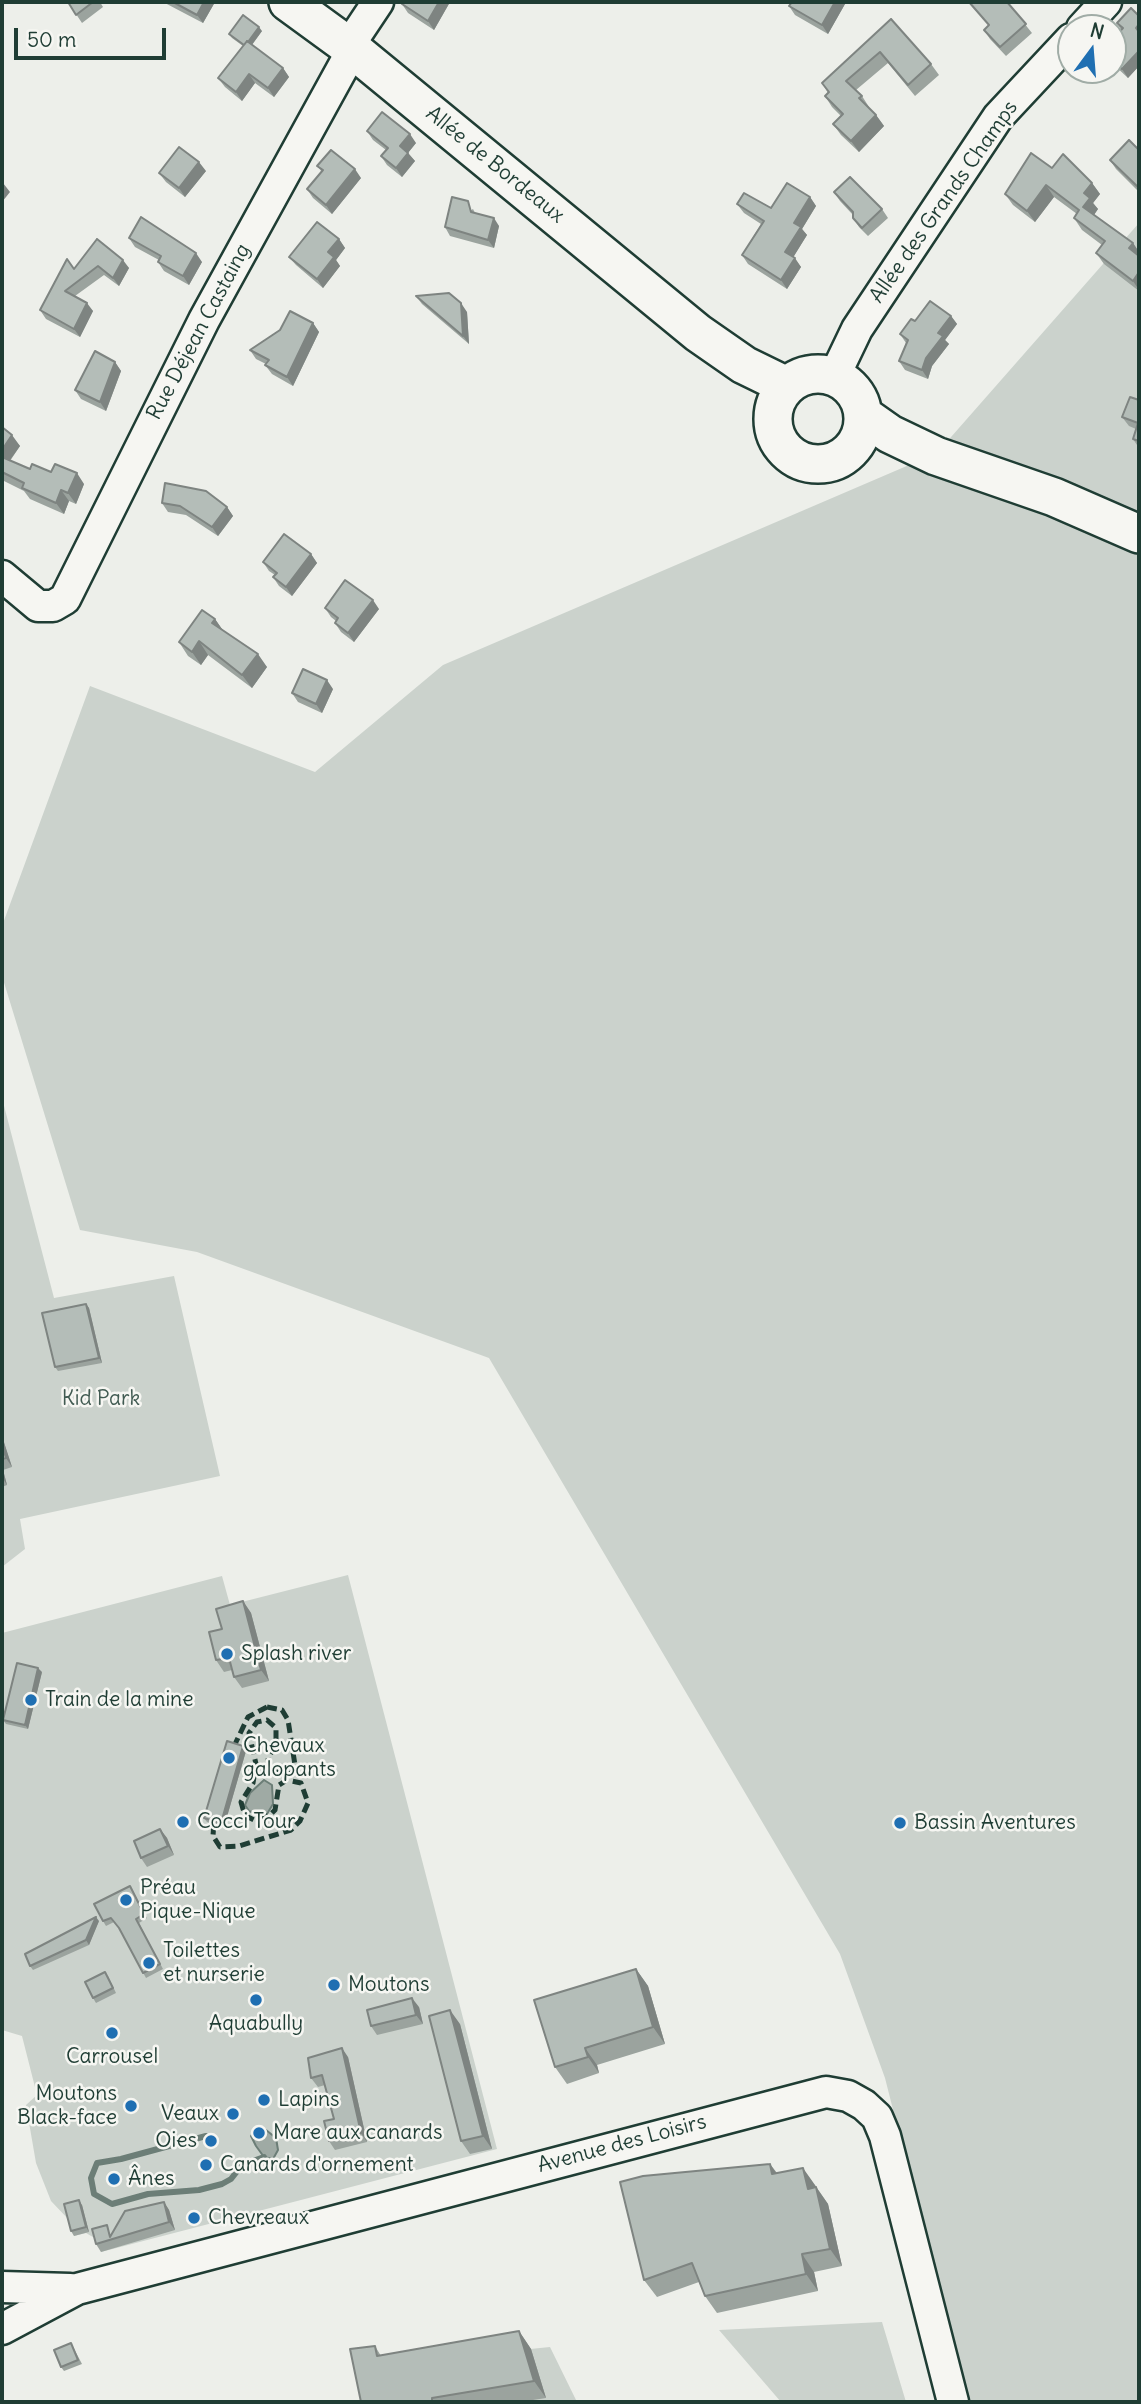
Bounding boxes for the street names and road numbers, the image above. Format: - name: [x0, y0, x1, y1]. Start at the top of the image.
- street label: Allée des Grands Champs: [865, 96, 1023, 308]
- street label: Allée de Bordeaux: [421, 101, 569, 229]
- street label: Rue Déjean Castaing: [142, 240, 256, 424]
- street label: Avenue des Loisirs: [535, 2109, 709, 2179]

